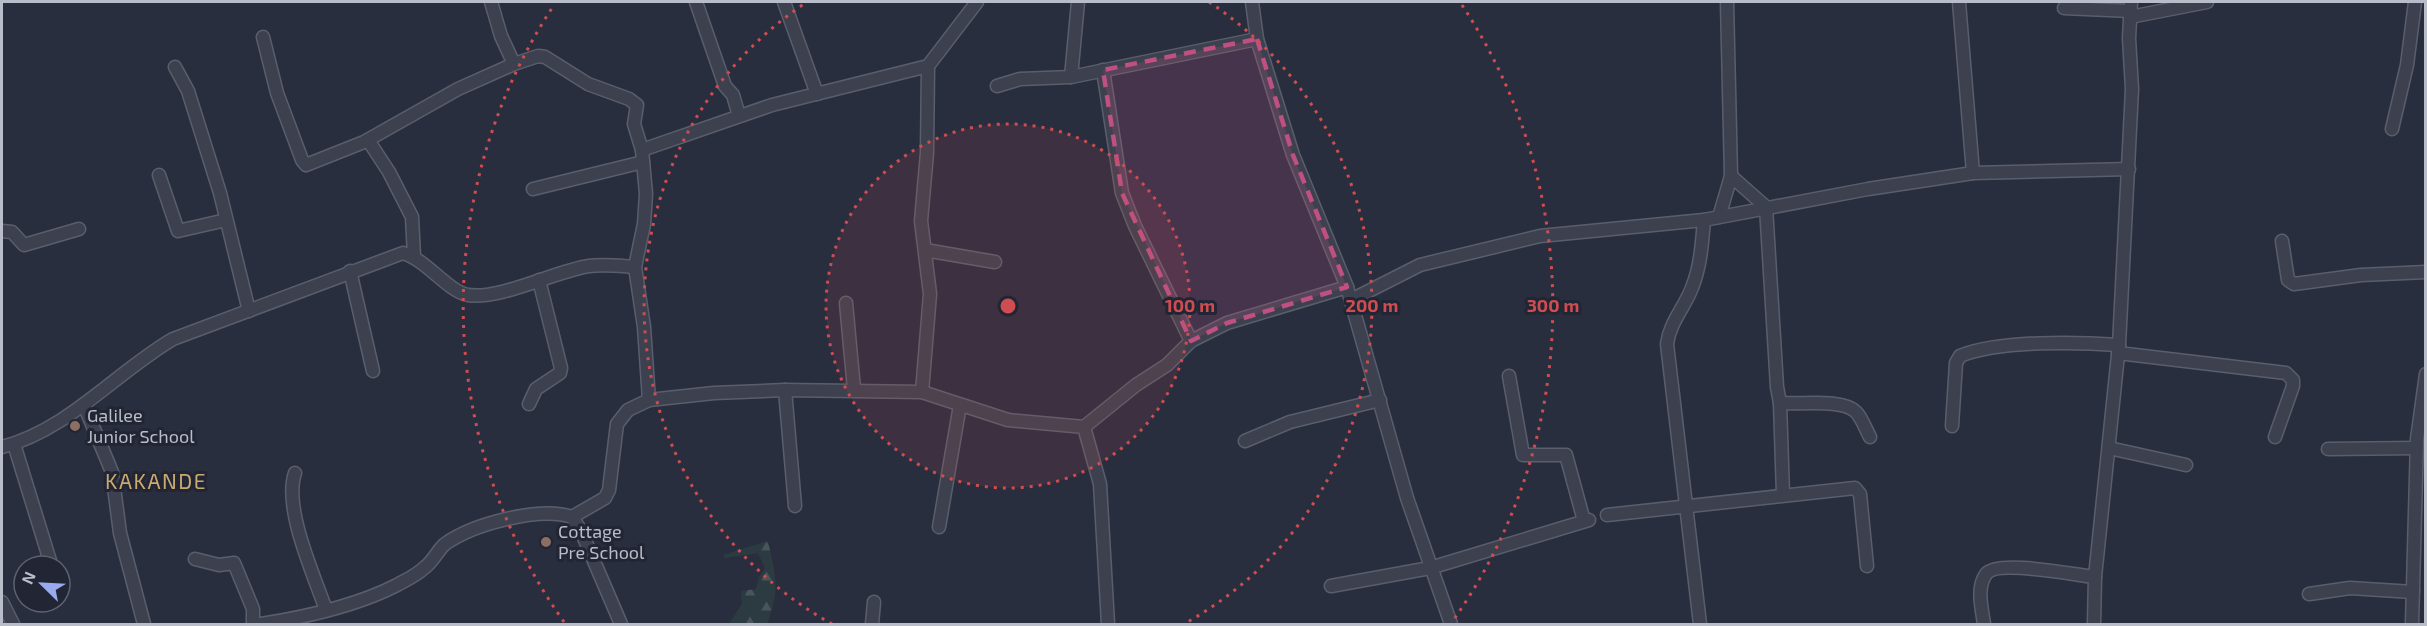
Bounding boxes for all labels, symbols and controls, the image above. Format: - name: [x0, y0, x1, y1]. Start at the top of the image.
- text: 100 m: [1165, 294, 1215, 316]
- text: 200 m: [1346, 294, 1398, 316]
- text: 300 m: [1527, 294, 1579, 316]
- centre of rings: [998, 296, 1018, 316]
- place label: Galilee Junior School: [87, 404, 195, 447]
- marker: Galilee Junior School: [68, 419, 82, 433]
- district label: KAKANDE: [105, 468, 207, 493]
- place label: Cottage Pre School: [558, 520, 645, 563]
- marker: Cottage Pre School: [539, 535, 553, 549]
- north arrow: [12, 554, 72, 614]
- text: N: [17, 569, 39, 587]

